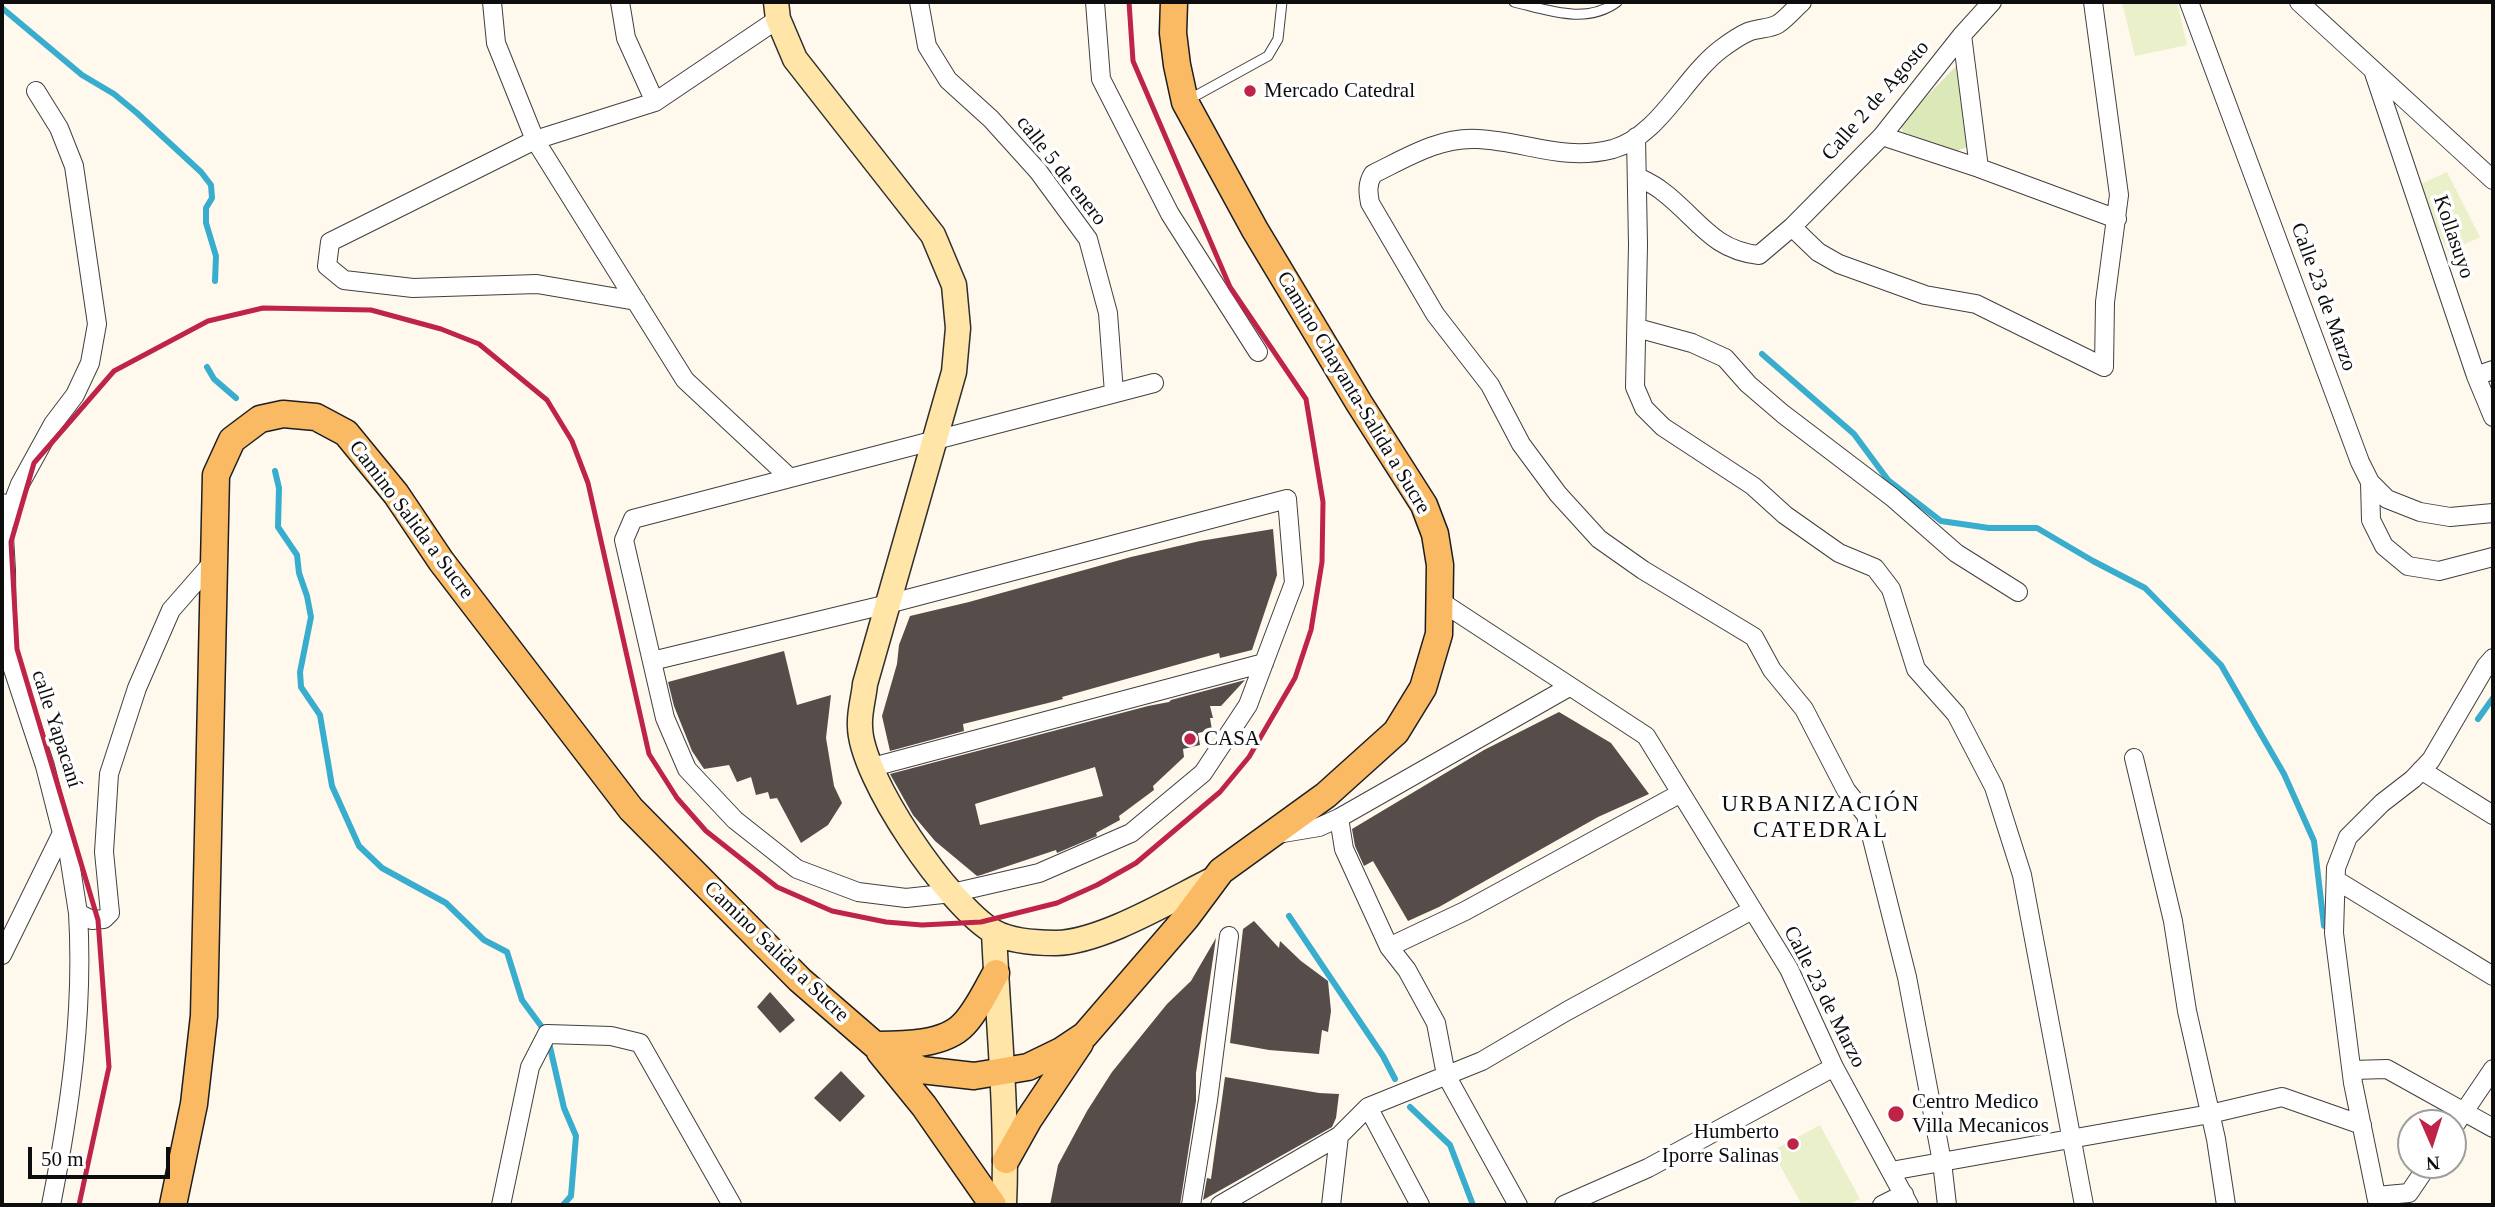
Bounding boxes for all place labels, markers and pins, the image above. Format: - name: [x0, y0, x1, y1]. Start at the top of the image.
- place label: Mercado Catedral: [1264, 78, 1415, 104]
- marker: Mercado Catedral: [1242, 83, 1258, 99]
- place label: CASA: [1204, 726, 1260, 752]
- marker: CASA: [1182, 731, 1198, 747]
- place label: Centro Medico Villa Mecanicos: [1912, 1089, 2049, 1139]
- marker: Centro Medico Villa Mecanicos: [1886, 1104, 1906, 1124]
- place label: Humberto Iporre Salinas: [1662, 1119, 1779, 1169]
- marker: Humberto Iporre Salinas: [1785, 1136, 1801, 1152]

